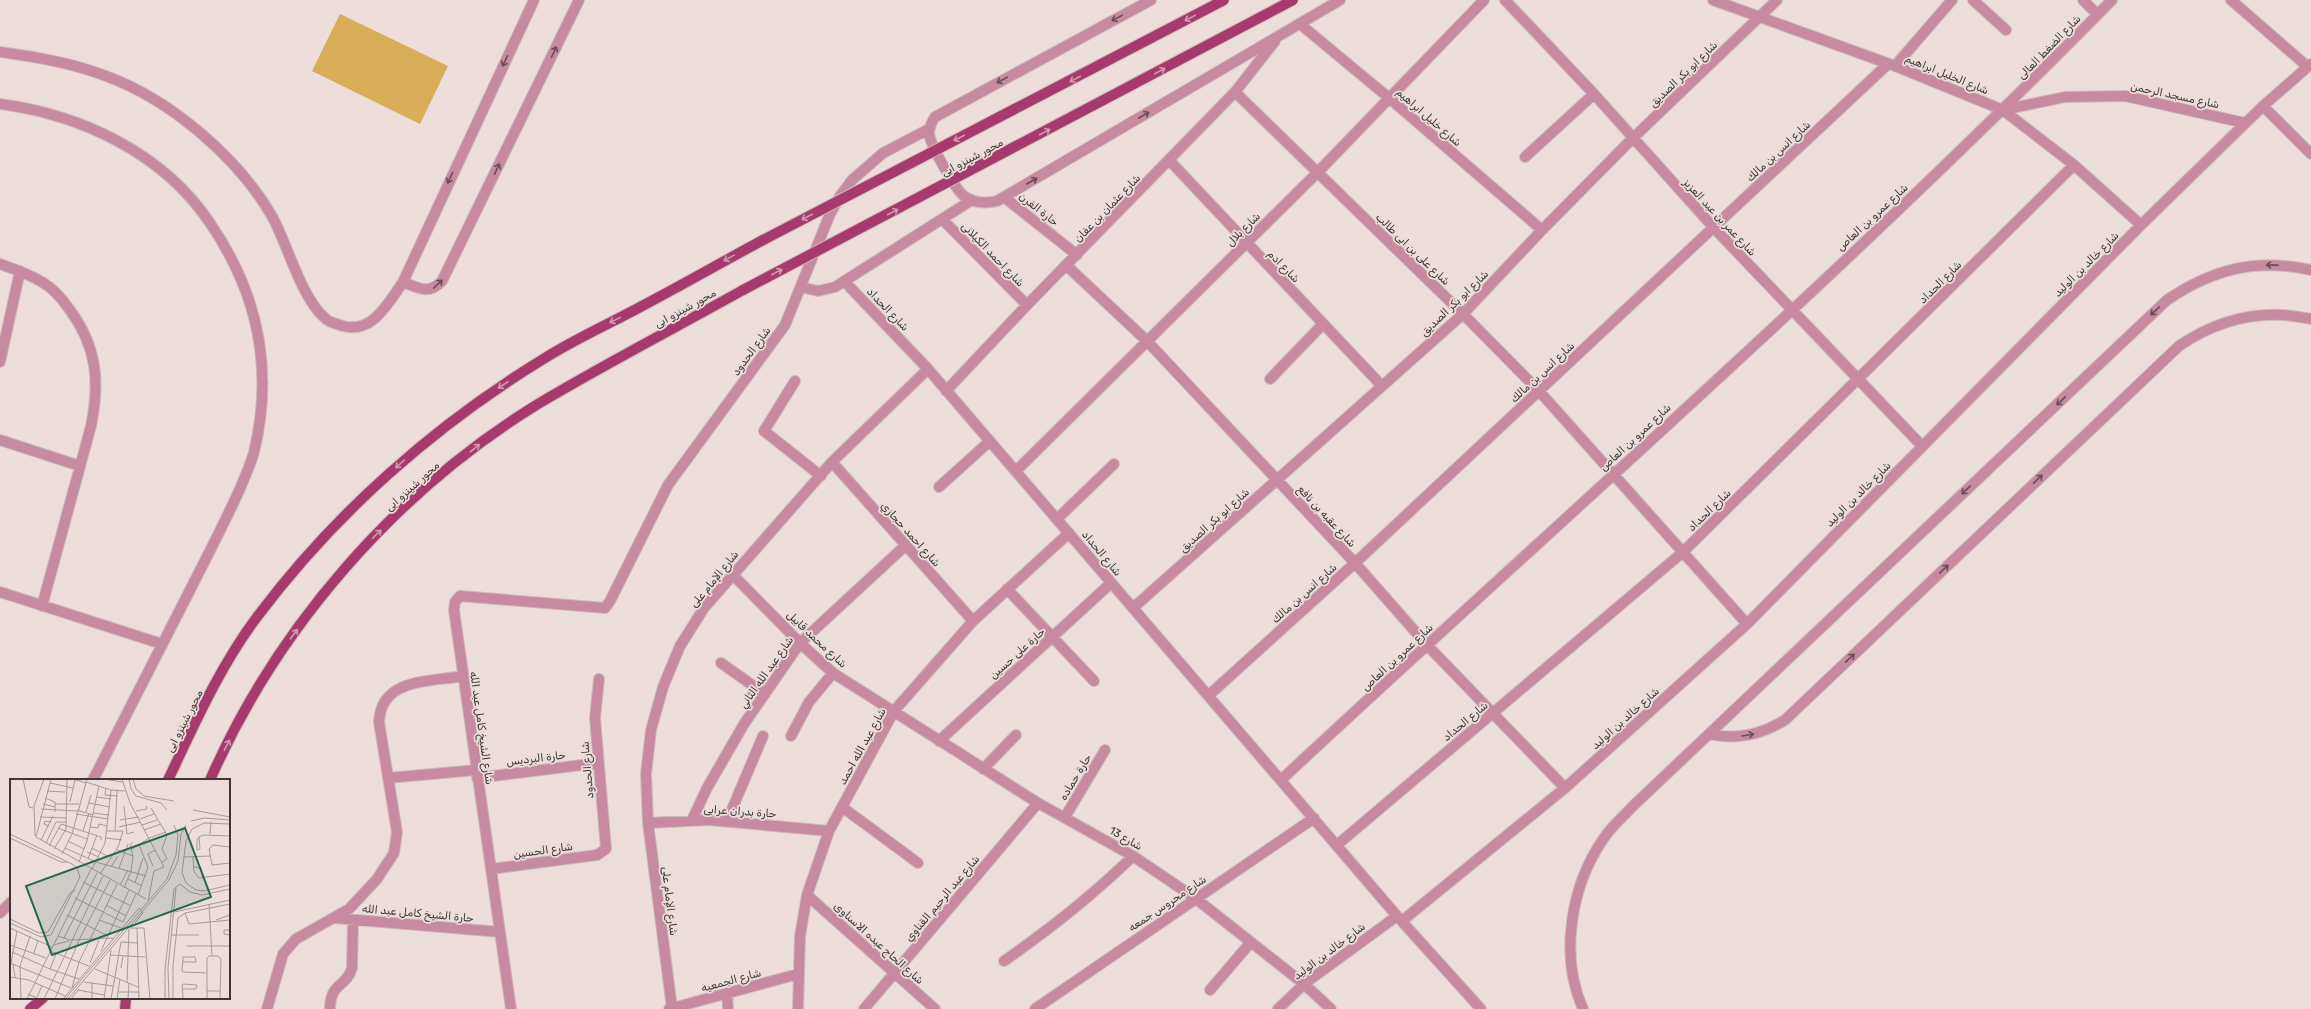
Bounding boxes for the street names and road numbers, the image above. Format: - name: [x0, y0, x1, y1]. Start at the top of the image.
- street label: شارع الضغط العالى: [2015, 12, 2085, 84]
- street label: شارع ابو بكر الصديق: [1647, 39, 1722, 112]
- street label: شارع الخليل ابراهيم: [1902, 52, 1990, 99]
- street label: شارع مسجد الرحمن: [2129, 80, 2220, 113]
- street label: شارع خليل ابراهيم: [1392, 86, 1464, 151]
- street label: شارع انس بن مالك: [1744, 118, 1814, 186]
- street label: محور شينزو ابى: [939, 136, 1006, 180]
- street label: شارع عثمان بن عفان: [1072, 172, 1145, 247]
- street label: شارع عمر بن عبد العزيز: [1678, 175, 1759, 260]
- street label: شارع عمرو بن العاص: [1834, 181, 1912, 255]
- street label: حارة الفرن: [1016, 190, 1061, 229]
- street label: شارع بلال: [1224, 210, 1264, 250]
- street label: شارع على بن ابى طالب: [1371, 211, 1452, 290]
- street label: شارع احمد الكيلانى: [957, 219, 1027, 291]
- street label: شارع خالد بن الوليد: [2051, 229, 2123, 301]
- street label: شارع ادم: [1264, 247, 1302, 287]
- street label: شارع الحداد: [1916, 258, 1966, 308]
- street label: شارع ابو بكر الصديق: [1418, 268, 1493, 341]
- street label: شارع الحداد: [862, 285, 911, 335]
- street label: محور شينزو ابى: [652, 286, 719, 332]
- street label: شارع الحدود: [729, 324, 775, 379]
- street label: شارع انس بن مالك: [1508, 339, 1578, 407]
- street label: شارع عمرو بن العاص: [1597, 401, 1675, 475]
- street label: محور شينزو ابى: [383, 459, 443, 515]
- street label: شارع خالد بن الوليد: [1823, 459, 1895, 531]
- street label: شارع عقبه بن نافع: [1293, 483, 1359, 551]
- street label: شارع ابو بكر الصديق: [1177, 486, 1253, 557]
- street label: شارع الحداد: [1685, 487, 1735, 536]
- street label: شارع احمد حجازي: [877, 499, 943, 571]
- street label: شارع الحداد: [1077, 528, 1124, 580]
- street label: شارع الإمام على: [687, 548, 743, 612]
- street label: شارع انس بن مالك: [1269, 561, 1341, 627]
- street label: شارع محمد قابيل: [782, 608, 849, 672]
- street label: شارع عمرو بن العاص: [1359, 621, 1437, 695]
- street label: حارة على حسين: [987, 625, 1048, 682]
- street label: شارع عبد الله الثاني: [737, 634, 798, 712]
- street label: شارع الشيخ كامل عبد الله: [465, 671, 496, 786]
- street label: شارع خالد بن الوليد: [1589, 685, 1663, 754]
- street label: محور شينزو ابى: [163, 688, 207, 755]
- street label: شارع الحداد: [1440, 699, 1492, 746]
- street label: شارع عبد الله احمد: [836, 706, 891, 788]
- street label: شارع الحدود: [579, 741, 598, 799]
- street label: حارة البرديس: [506, 748, 567, 769]
- street label: حارة حماده: [1057, 752, 1094, 803]
- street label: حارة بدران عرابى: [703, 802, 777, 821]
- street label: شارع 13: [1106, 824, 1145, 855]
- street label: شارع الحسين: [513, 840, 574, 863]
- street label: شارع عبد الرحيم القناوي: [902, 852, 984, 945]
- street label: شارع الإمام على: [657, 866, 680, 937]
- street label: شارع محروس جمعه: [1126, 873, 1210, 936]
- street label: شارع الحاج عبده الاسناوى: [830, 900, 926, 989]
- street label: حارة الشيخ كامل عبد الله: [361, 902, 475, 927]
- street label: شارع خالد بن الوليد: [1291, 920, 1369, 984]
- street label: شارع الجمعيه: [700, 966, 763, 997]

